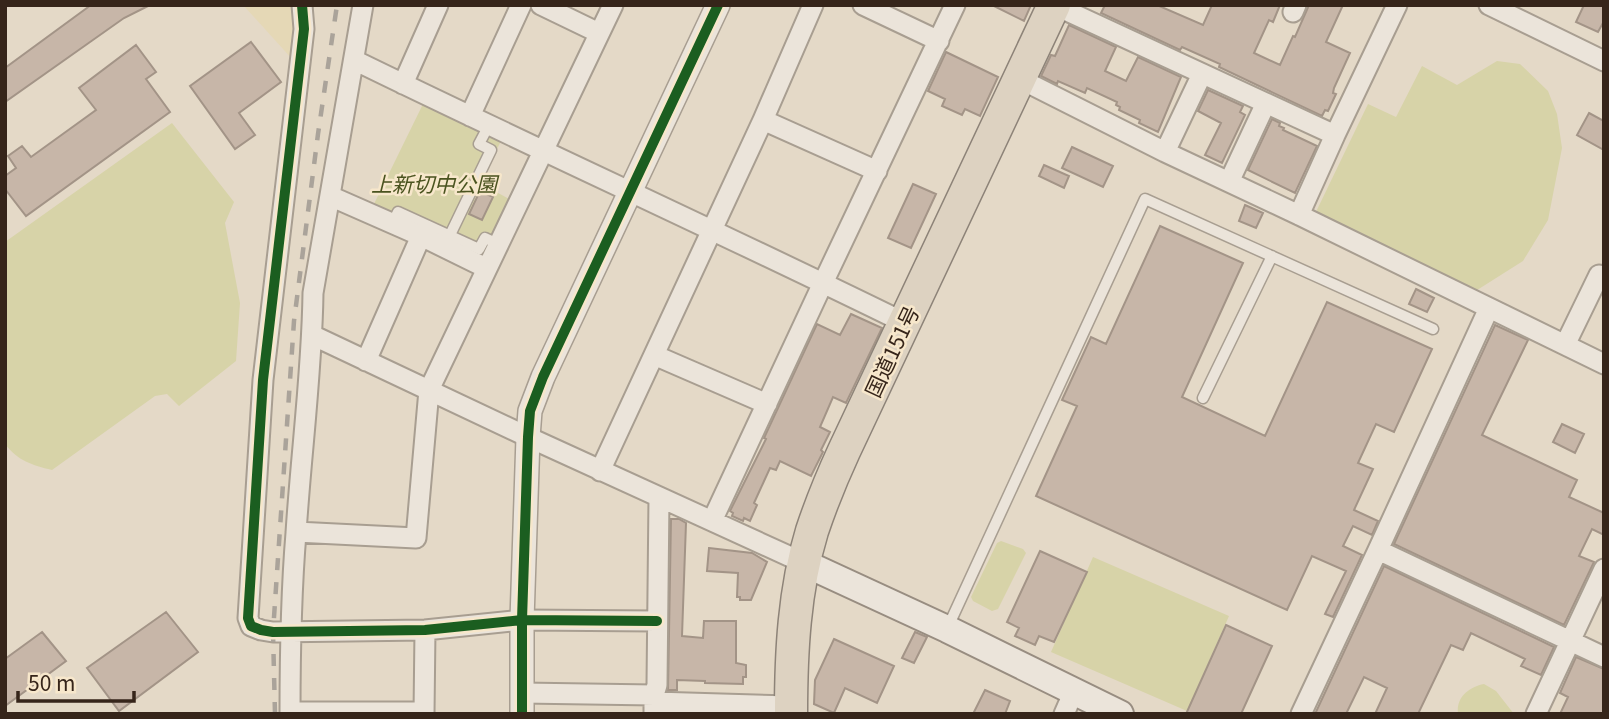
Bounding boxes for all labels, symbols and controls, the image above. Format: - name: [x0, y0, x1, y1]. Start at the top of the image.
- park label: 上新切中公園: [371, 168, 500, 198]
- street label: 国道151号: [857, 300, 925, 402]
- scale bar: [18, 660, 133, 704]
- text: 50 m: [28, 667, 75, 697]

